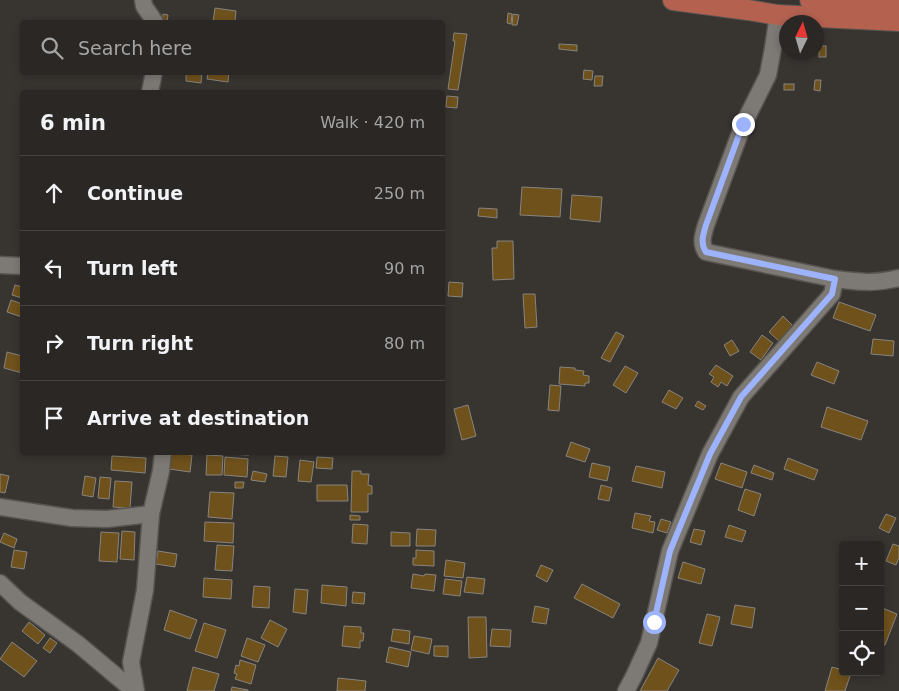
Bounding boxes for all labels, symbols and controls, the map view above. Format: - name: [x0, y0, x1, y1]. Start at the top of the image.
- north arrow: [779, 15, 824, 60]
- search box: [20, 20, 445, 75]
- icon: search: [38, 34, 66, 62]
- text: Search here: [78, 37, 192, 59]
- text: 6 min: [40, 111, 106, 135]
- text: Walk · 420 m: [320, 113, 425, 132]
- route end: [732, 113, 755, 136]
- icon: ahead: [40, 179, 68, 207]
- text: Continue: [87, 182, 183, 204]
- text: 250 m: [374, 184, 425, 203]
- icon: left: [40, 254, 68, 282]
- text: Turn left: [87, 257, 178, 279]
- text: 90 m: [384, 259, 425, 278]
- icon: right: [40, 329, 68, 357]
- text: Turn right: [87, 332, 193, 354]
- text: 80 m: [384, 334, 425, 353]
- icon: arrive: [40, 404, 68, 432]
- text: Arrive at destination: [87, 407, 309, 429]
- map controls: [839, 541, 884, 676]
- button: +: [839, 541, 884, 586]
- button: −: [839, 586, 884, 631]
- route start: [643, 611, 666, 634]
- button: locate: [839, 631, 884, 676]

